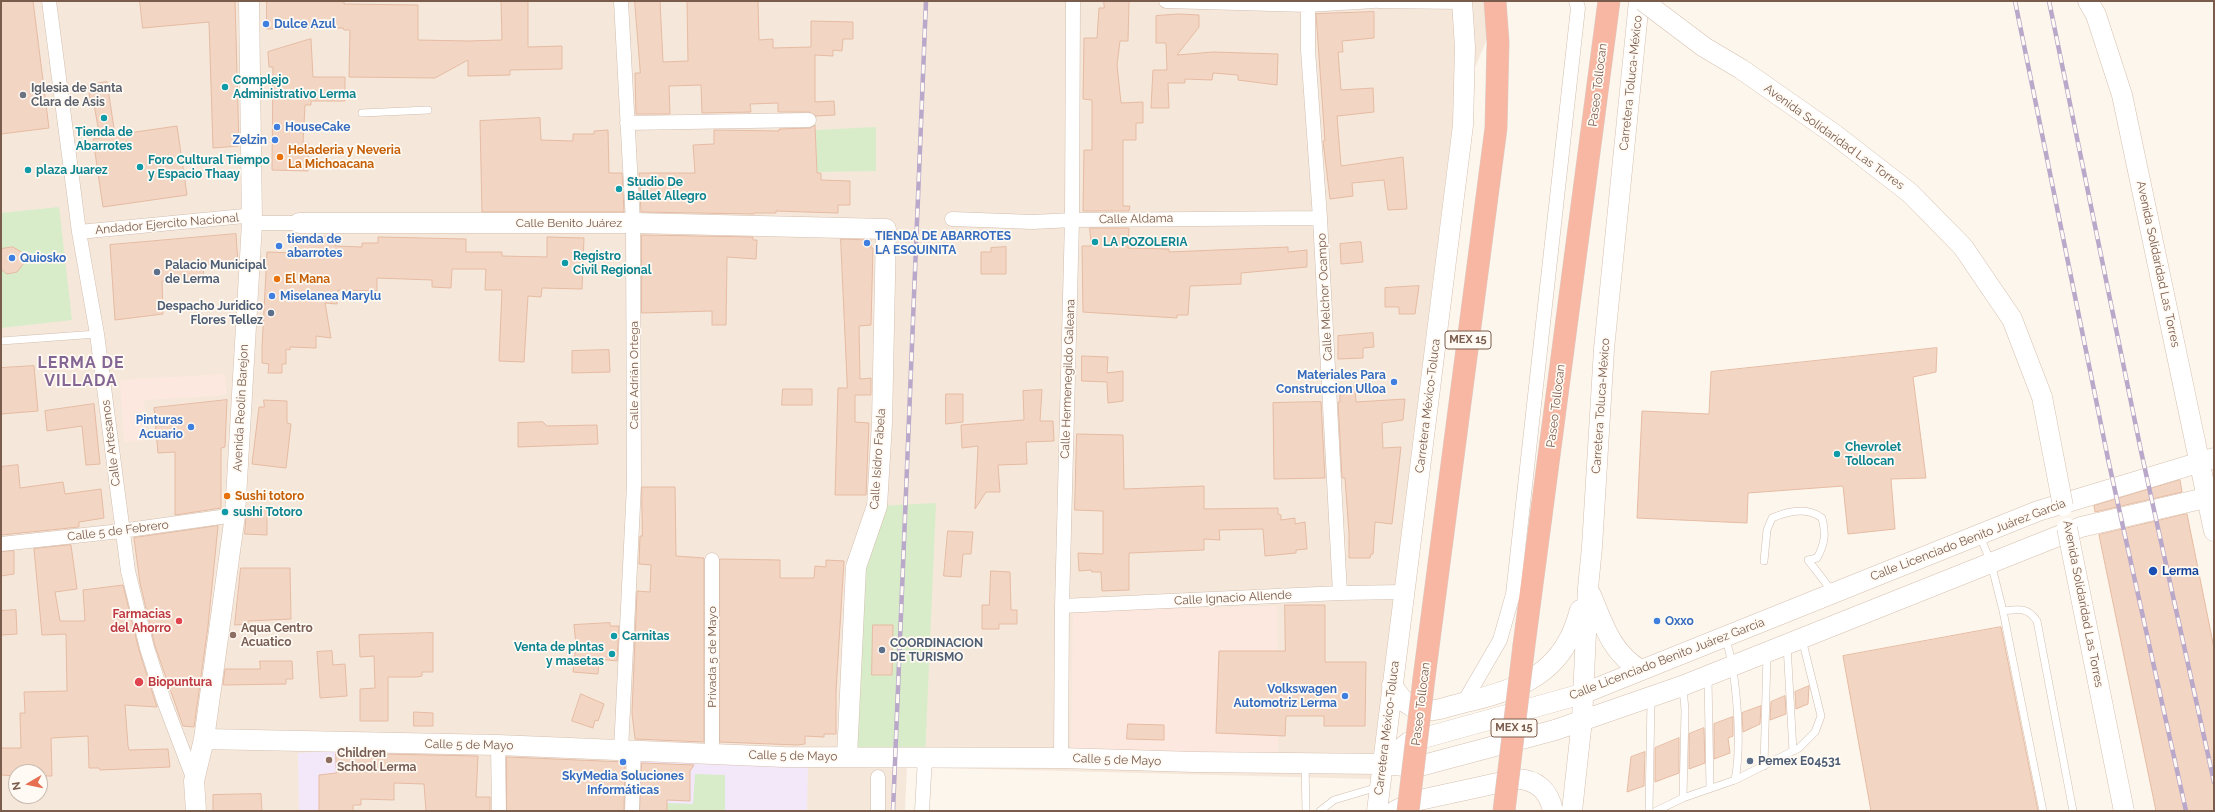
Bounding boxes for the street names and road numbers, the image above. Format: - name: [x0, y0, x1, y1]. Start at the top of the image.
- street label: Carretera Toluca-México: [1617, 15, 1645, 151]
- street label: Paseo Tollocan: [1586, 42, 1610, 128]
- street label: Avenida Solidaridad Las Torres: [1761, 81, 1907, 193]
- street label: Avenida Solidaridad Las Torres: [2133, 179, 2183, 349]
- street label: Andador Ejercito Nacional: [95, 211, 239, 237]
- street label: Calle Aldama: [1099, 211, 1173, 227]
- street label: Calle Benito Juárez: [516, 216, 622, 230]
- street label: Calle Melchor Ocampo: [1314, 233, 1336, 361]
- street label: Calle Hermenegildo Galeana: [1058, 299, 1078, 459]
- street label: Calle Adrián Ortega: [627, 321, 641, 429]
- road number: MEX 15: [1445, 331, 1491, 349]
- street label: Carretera México-Toluca: [1413, 338, 1443, 474]
- street label: Carretera Toluca-México: [1589, 338, 1613, 474]
- street label: Avenida Reolin Barejon: [230, 344, 252, 472]
- street label: Paseo Tollocan: [1544, 363, 1568, 449]
- street label: Calle Artesanos: [99, 399, 123, 487]
- street label: Calle Isidro Fabela: [867, 408, 889, 510]
- street label: Calle Licenciado Benito Juárez García: [1868, 496, 2068, 584]
- street label: Calle 5 de Febrero: [67, 518, 169, 544]
- street label: Avenida Solidaridad Las Torres: [2060, 519, 2106, 689]
- street label: Calle Ignacio Allende: [1174, 588, 1292, 608]
- street label: Privada 5 de Mayo: [705, 606, 719, 708]
- street label: Calle Licenciado Benito Juárez García: [1567, 615, 1767, 703]
- street label: Carretera México-Toluca: [1372, 660, 1402, 796]
- street label: Paseo Tollocan: [1409, 661, 1433, 747]
- road number: MEX 15: [1491, 719, 1537, 737]
- street label: Calle 5 de Mayo: [424, 737, 514, 753]
- street label: Calle 5 de Mayo: [748, 748, 838, 764]
- street label: Calle 5 de Mayo: [1072, 751, 1162, 769]

